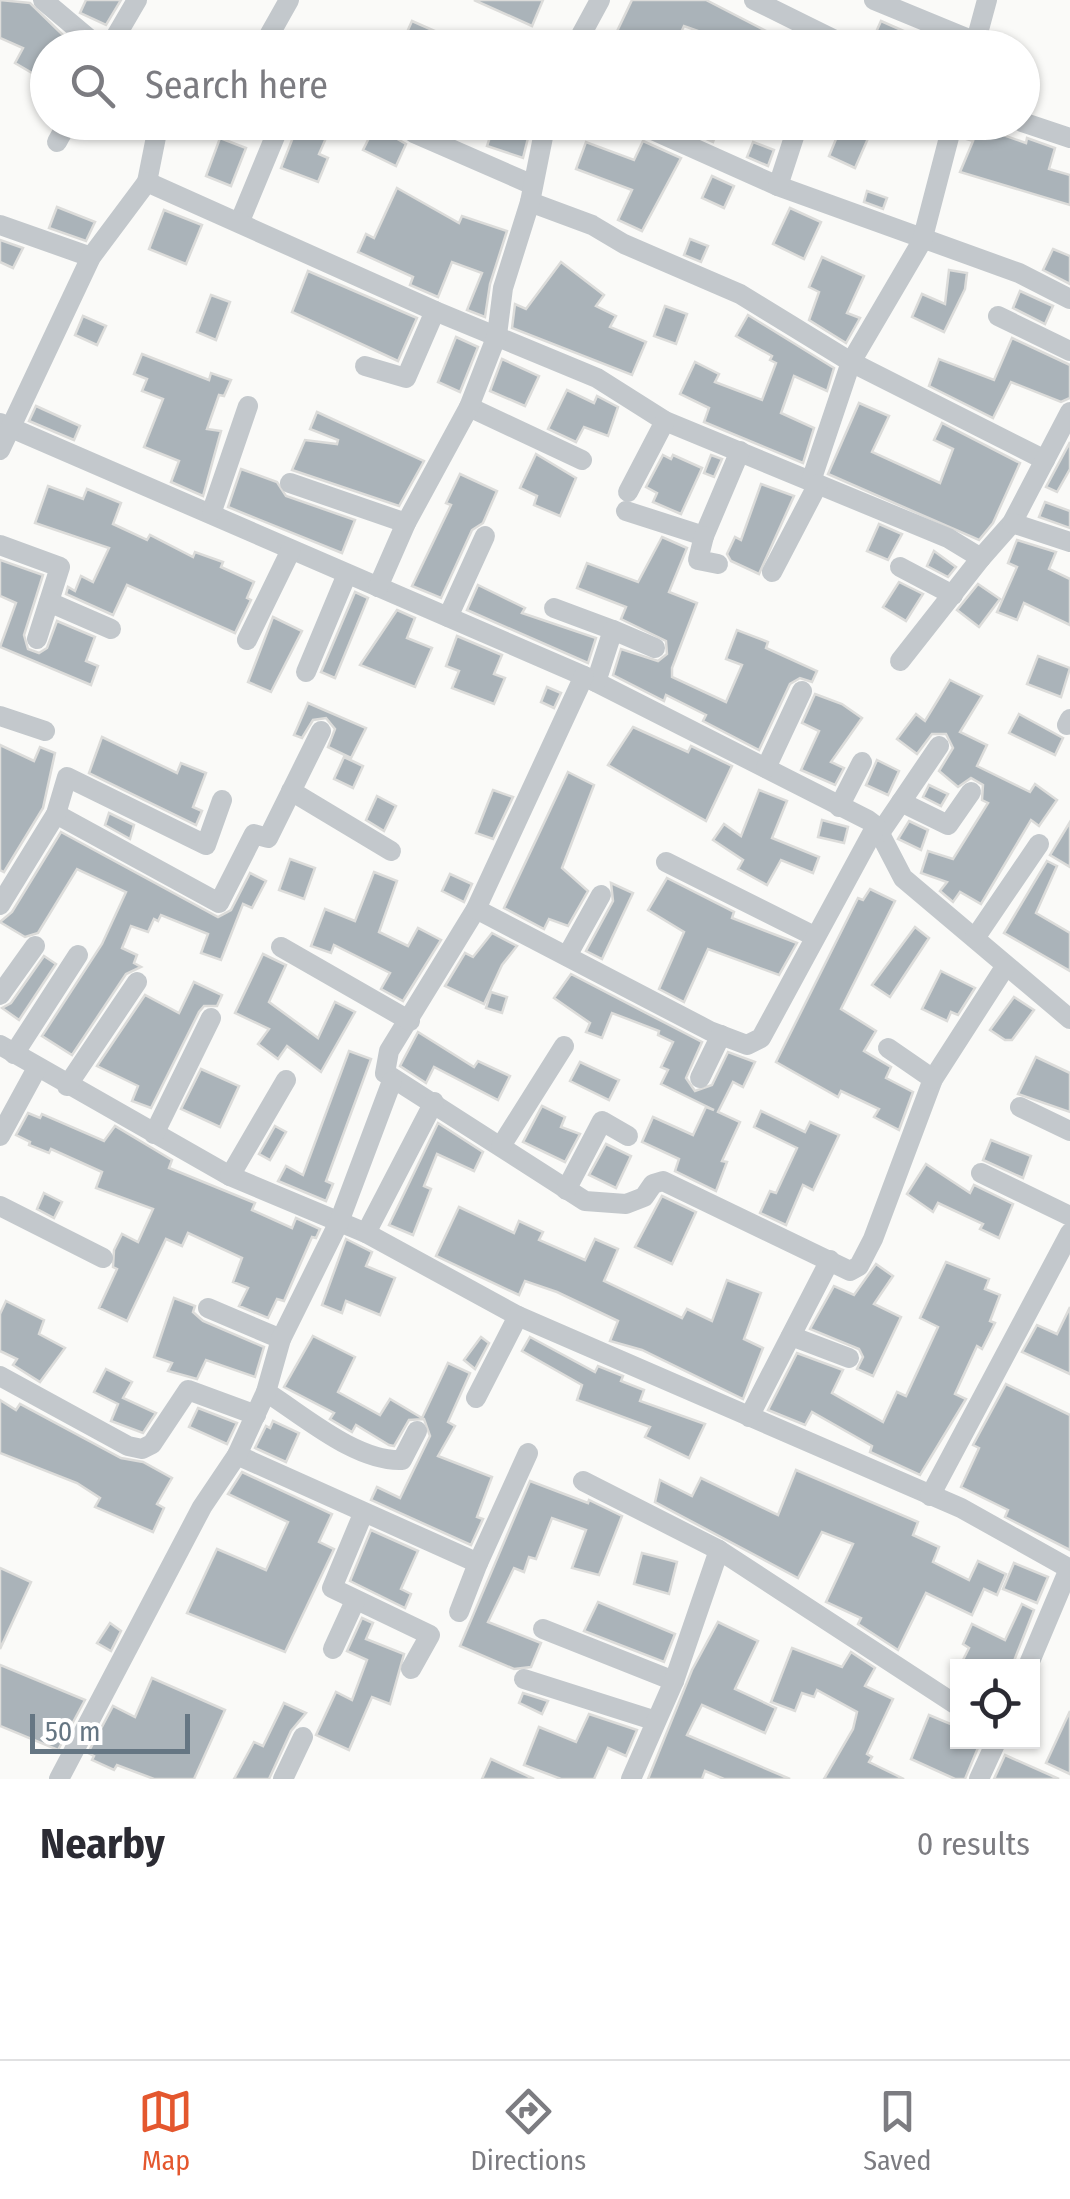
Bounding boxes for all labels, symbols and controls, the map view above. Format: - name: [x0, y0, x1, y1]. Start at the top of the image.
- search box: [30, 30, 1040, 140]
- icon: search: [65, 58, 120, 113]
- text: Search here: [145, 62, 328, 108]
- map controls: [950, 1659, 1040, 1749]
- button: locate: [950, 1659, 1040, 1749]
- scale bar: [30, 1709, 190, 1754]
- text: 50 m: [45, 1715, 101, 1748]
- text: Nearby: [40, 1819, 165, 1869]
- text: 0 results: [917, 1825, 1030, 1863]
- tab: Map: [138, 2084, 193, 2177]
- tab: Directions: [470, 2084, 586, 2177]
- tab: Saved: [863, 2084, 932, 2177]

